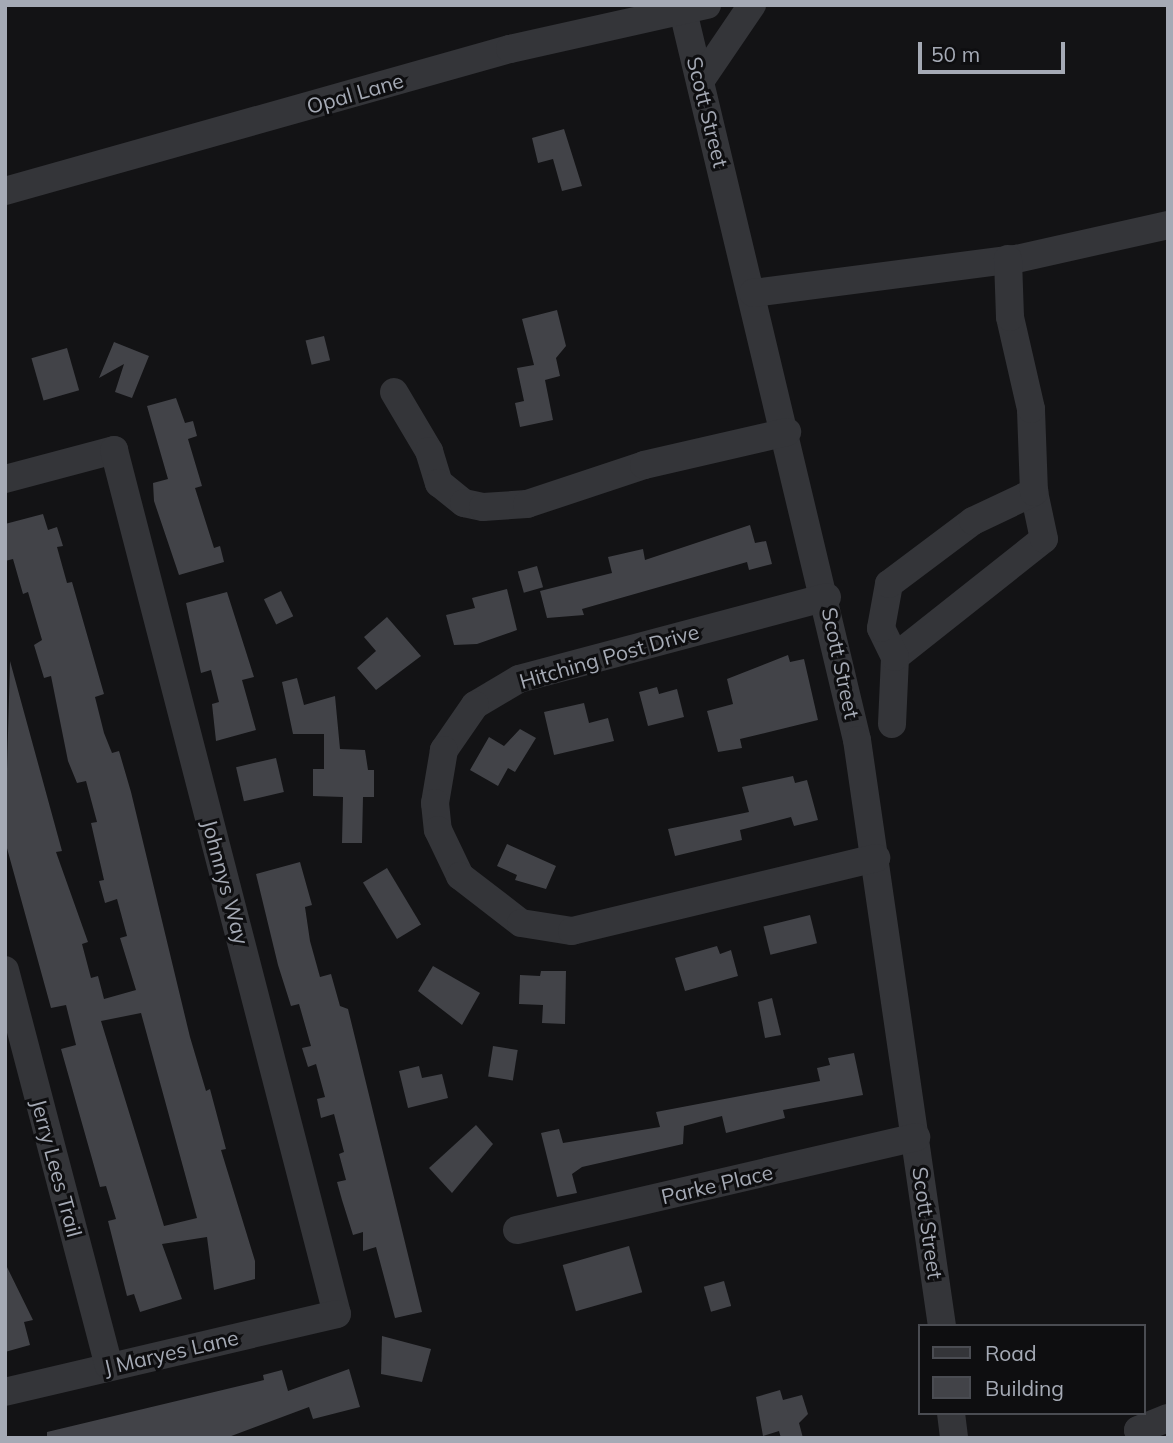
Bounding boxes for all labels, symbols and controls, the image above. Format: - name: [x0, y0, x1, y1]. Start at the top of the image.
- scale bar: [921, 28, 1068, 72]
- text: 50 m: [931, 41, 980, 67]
- street label: Scott Street: [682, 54, 734, 170]
- street label: Opal Lane: [304, 67, 406, 119]
- street label: Scott Street: [817, 605, 865, 721]
- street label: Hitching Post Drive: [516, 618, 702, 694]
- street label: Johnnys Way: [197, 817, 255, 947]
- street label: Jerry Lees Trail: [26, 1096, 88, 1240]
- street label: Parke Place: [659, 1159, 775, 1209]
- street label: Scott Street: [908, 1165, 948, 1281]
- street label: J Maryes Lane: [101, 1324, 241, 1380]
- legend: [918, 1324, 1145, 1415]
- text: Road: [985, 1340, 1036, 1366]
- text: Building: [985, 1375, 1064, 1401]

